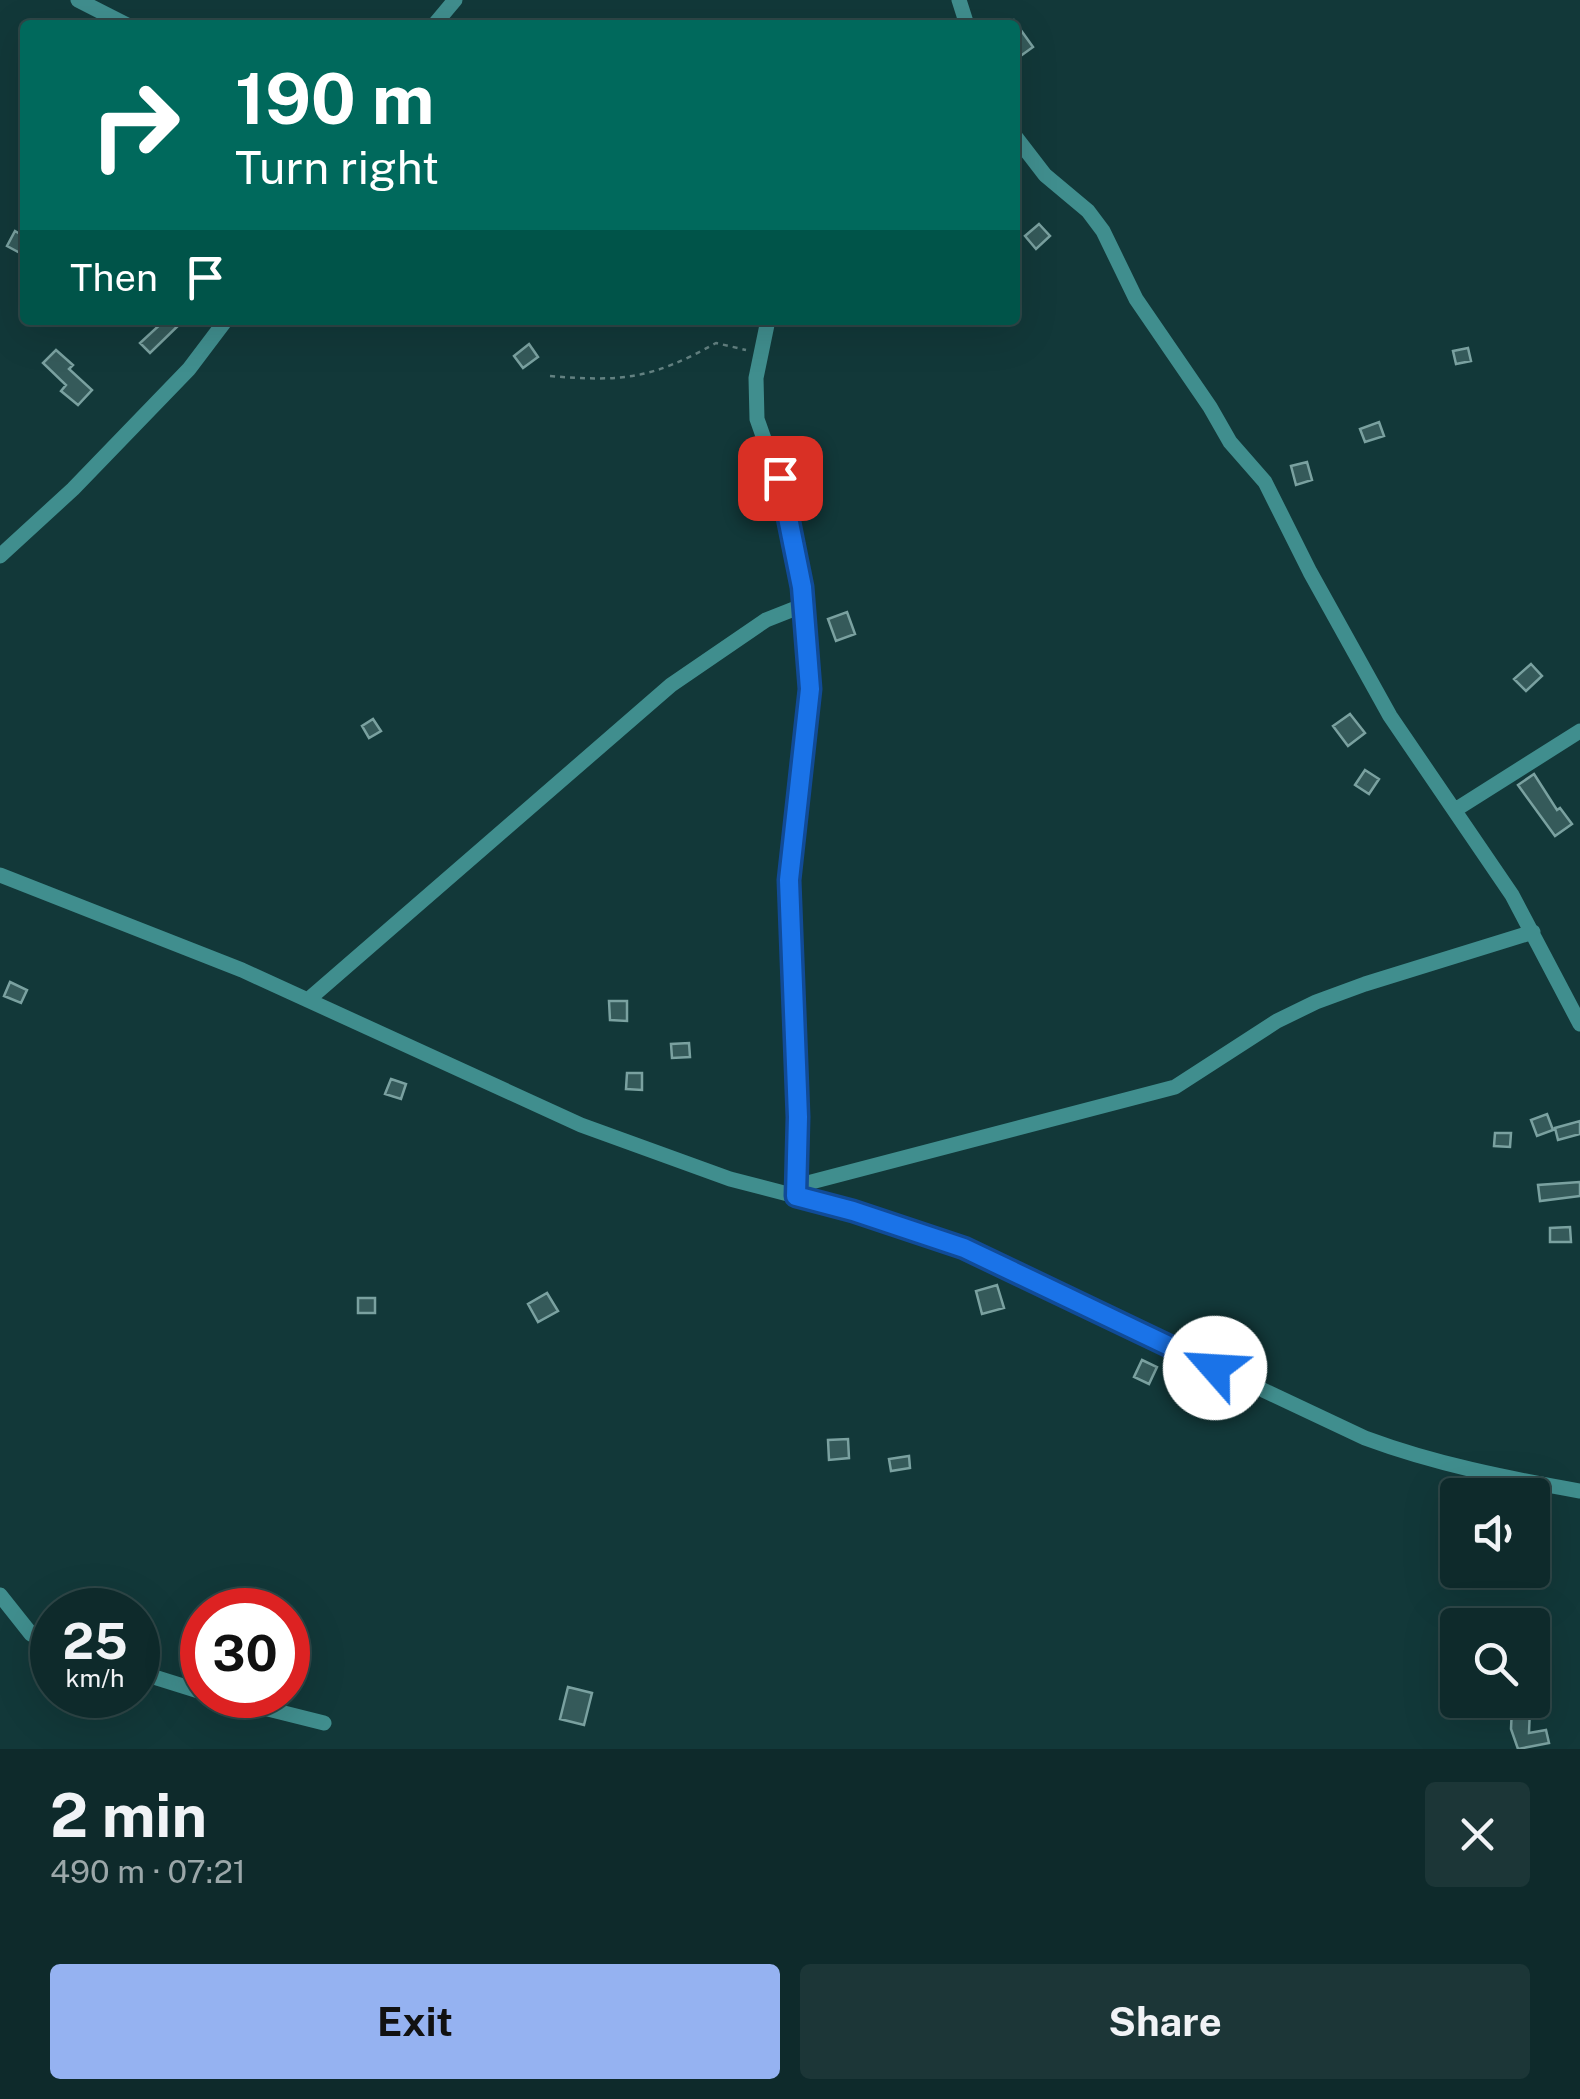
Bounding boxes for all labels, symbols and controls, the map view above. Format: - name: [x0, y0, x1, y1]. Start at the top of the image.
- text: 190 m: [235, 57, 434, 140]
- icon: right: [70, 60, 200, 190]
- text: Turn right: [235, 141, 439, 194]
- icon: arrive: [178, 250, 233, 305]
- text: Then: [70, 255, 158, 300]
- pin: [738, 436, 823, 521]
- icon: arrive: [753, 451, 808, 506]
- position arrow: [1163, 1316, 1267, 1420]
- map controls: [1440, 1478, 1550, 1718]
- button: sound: [1440, 1478, 1550, 1588]
- speed limit sign: 30: [180, 1588, 310, 1718]
- button: search: [1440, 1608, 1550, 1718]
- text: 25: [62, 1611, 128, 1670]
- text: km/h: [66, 1663, 124, 1693]
- text: 2 min: [50, 1780, 207, 1851]
- button: close: [1425, 1782, 1530, 1887]
- text: 490 m · 07:21: [50, 1853, 246, 1890]
- button: Exit: [50, 1964, 780, 2079]
- button: Share: [800, 1964, 1530, 2079]

